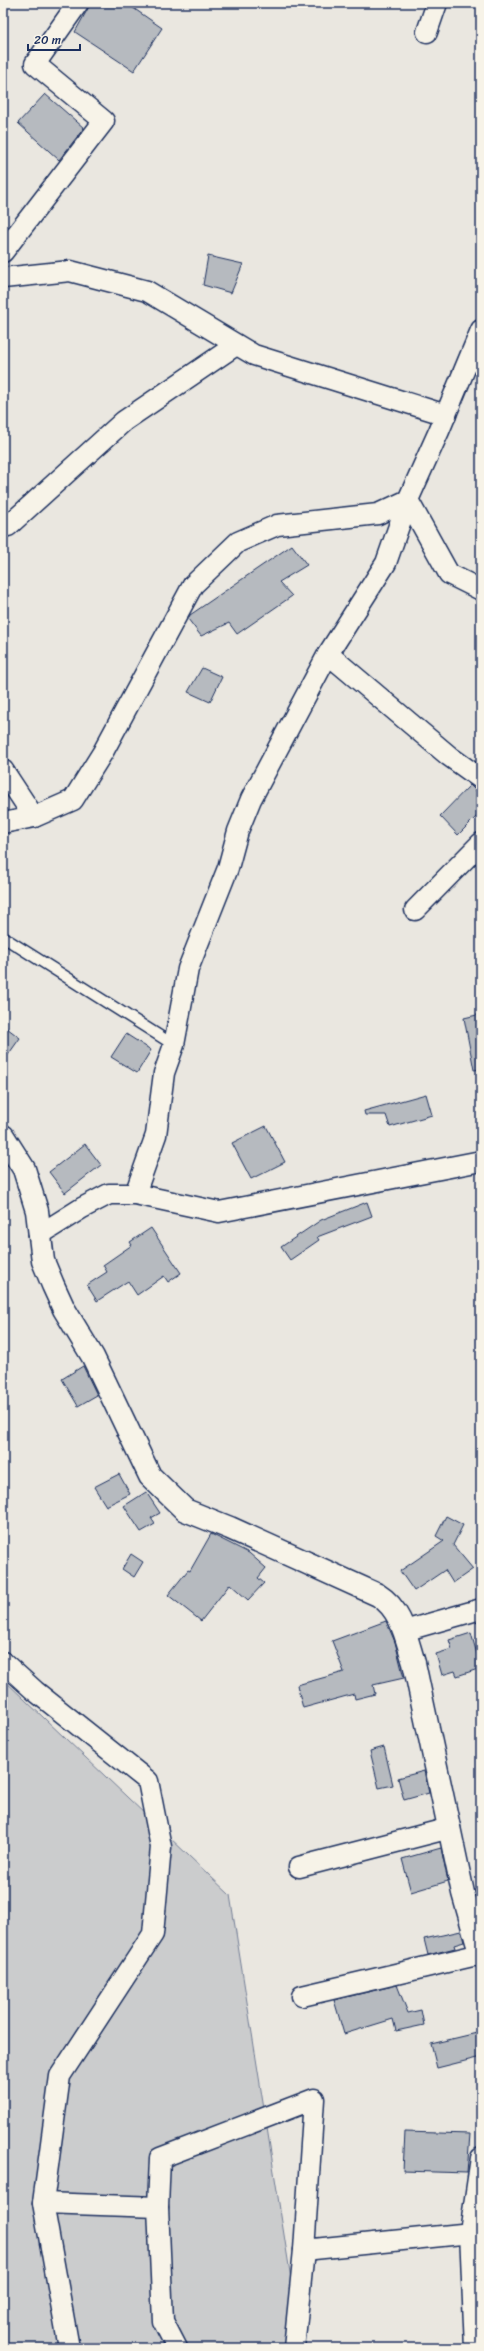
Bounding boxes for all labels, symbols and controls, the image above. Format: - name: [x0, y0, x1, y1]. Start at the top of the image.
- scale bar: [28, 26, 80, 52]
- text: 20 m: [34, 29, 61, 51]

